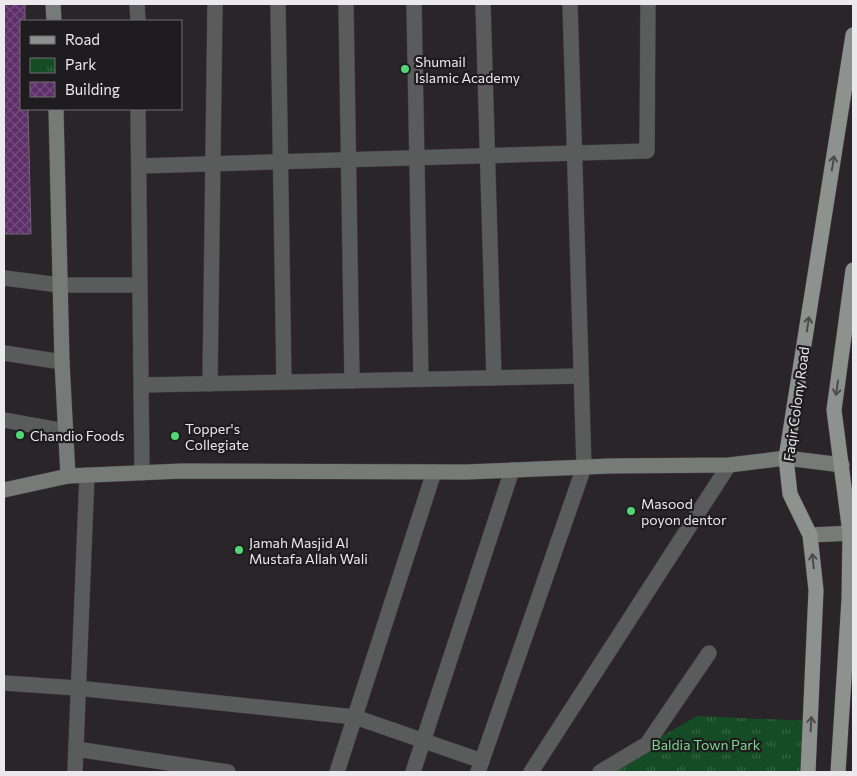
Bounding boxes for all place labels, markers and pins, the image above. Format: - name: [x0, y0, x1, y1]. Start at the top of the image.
- place label: Shumail Islamic Academy: [415, 53, 520, 86]
- marker: Shumail Islamic Academy: [399, 63, 411, 75]
- place label: Topper's Collegiate: [185, 420, 249, 453]
- place label: Chandio Foods: [30, 427, 125, 444]
- marker: Chandio Foods: [14, 429, 26, 441]
- marker: Topper's Collegiate: [169, 430, 181, 442]
- place label: Masood poyon dentor: [641, 495, 727, 528]
- marker: Masood poyon dentor: [625, 505, 637, 517]
- place label: Jamah Masjid Al Mustafa Allah Wali: [249, 534, 368, 567]
- marker: Jamah Masjid Al Mustafa Allah Wali: [233, 544, 245, 556]

